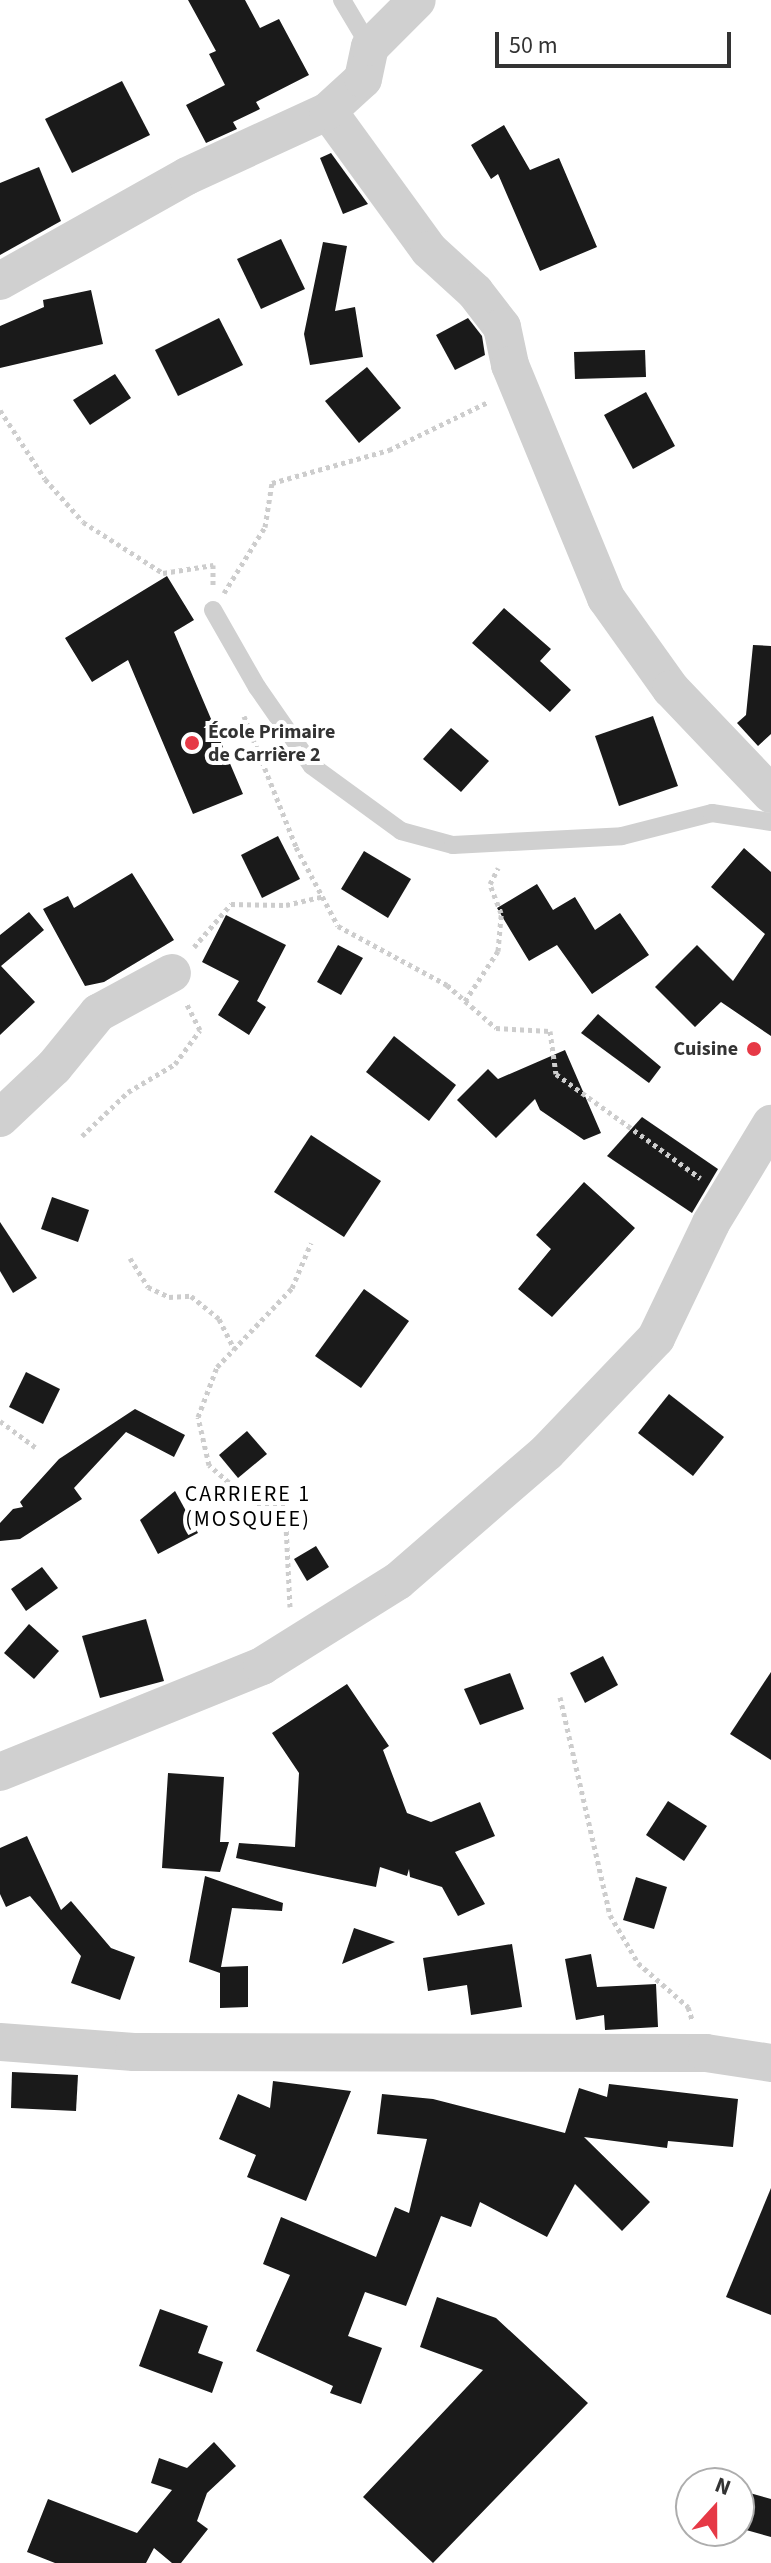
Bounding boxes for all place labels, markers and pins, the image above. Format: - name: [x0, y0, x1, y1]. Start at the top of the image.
- place label: École Primaire de Carrière 2: [208, 720, 335, 767]
- marker: École Primaire de Carrière 2: [183, 734, 201, 752]
- place label: Cuisine: [674, 1037, 738, 1061]
- marker: Cuisine: [745, 1040, 763, 1058]

